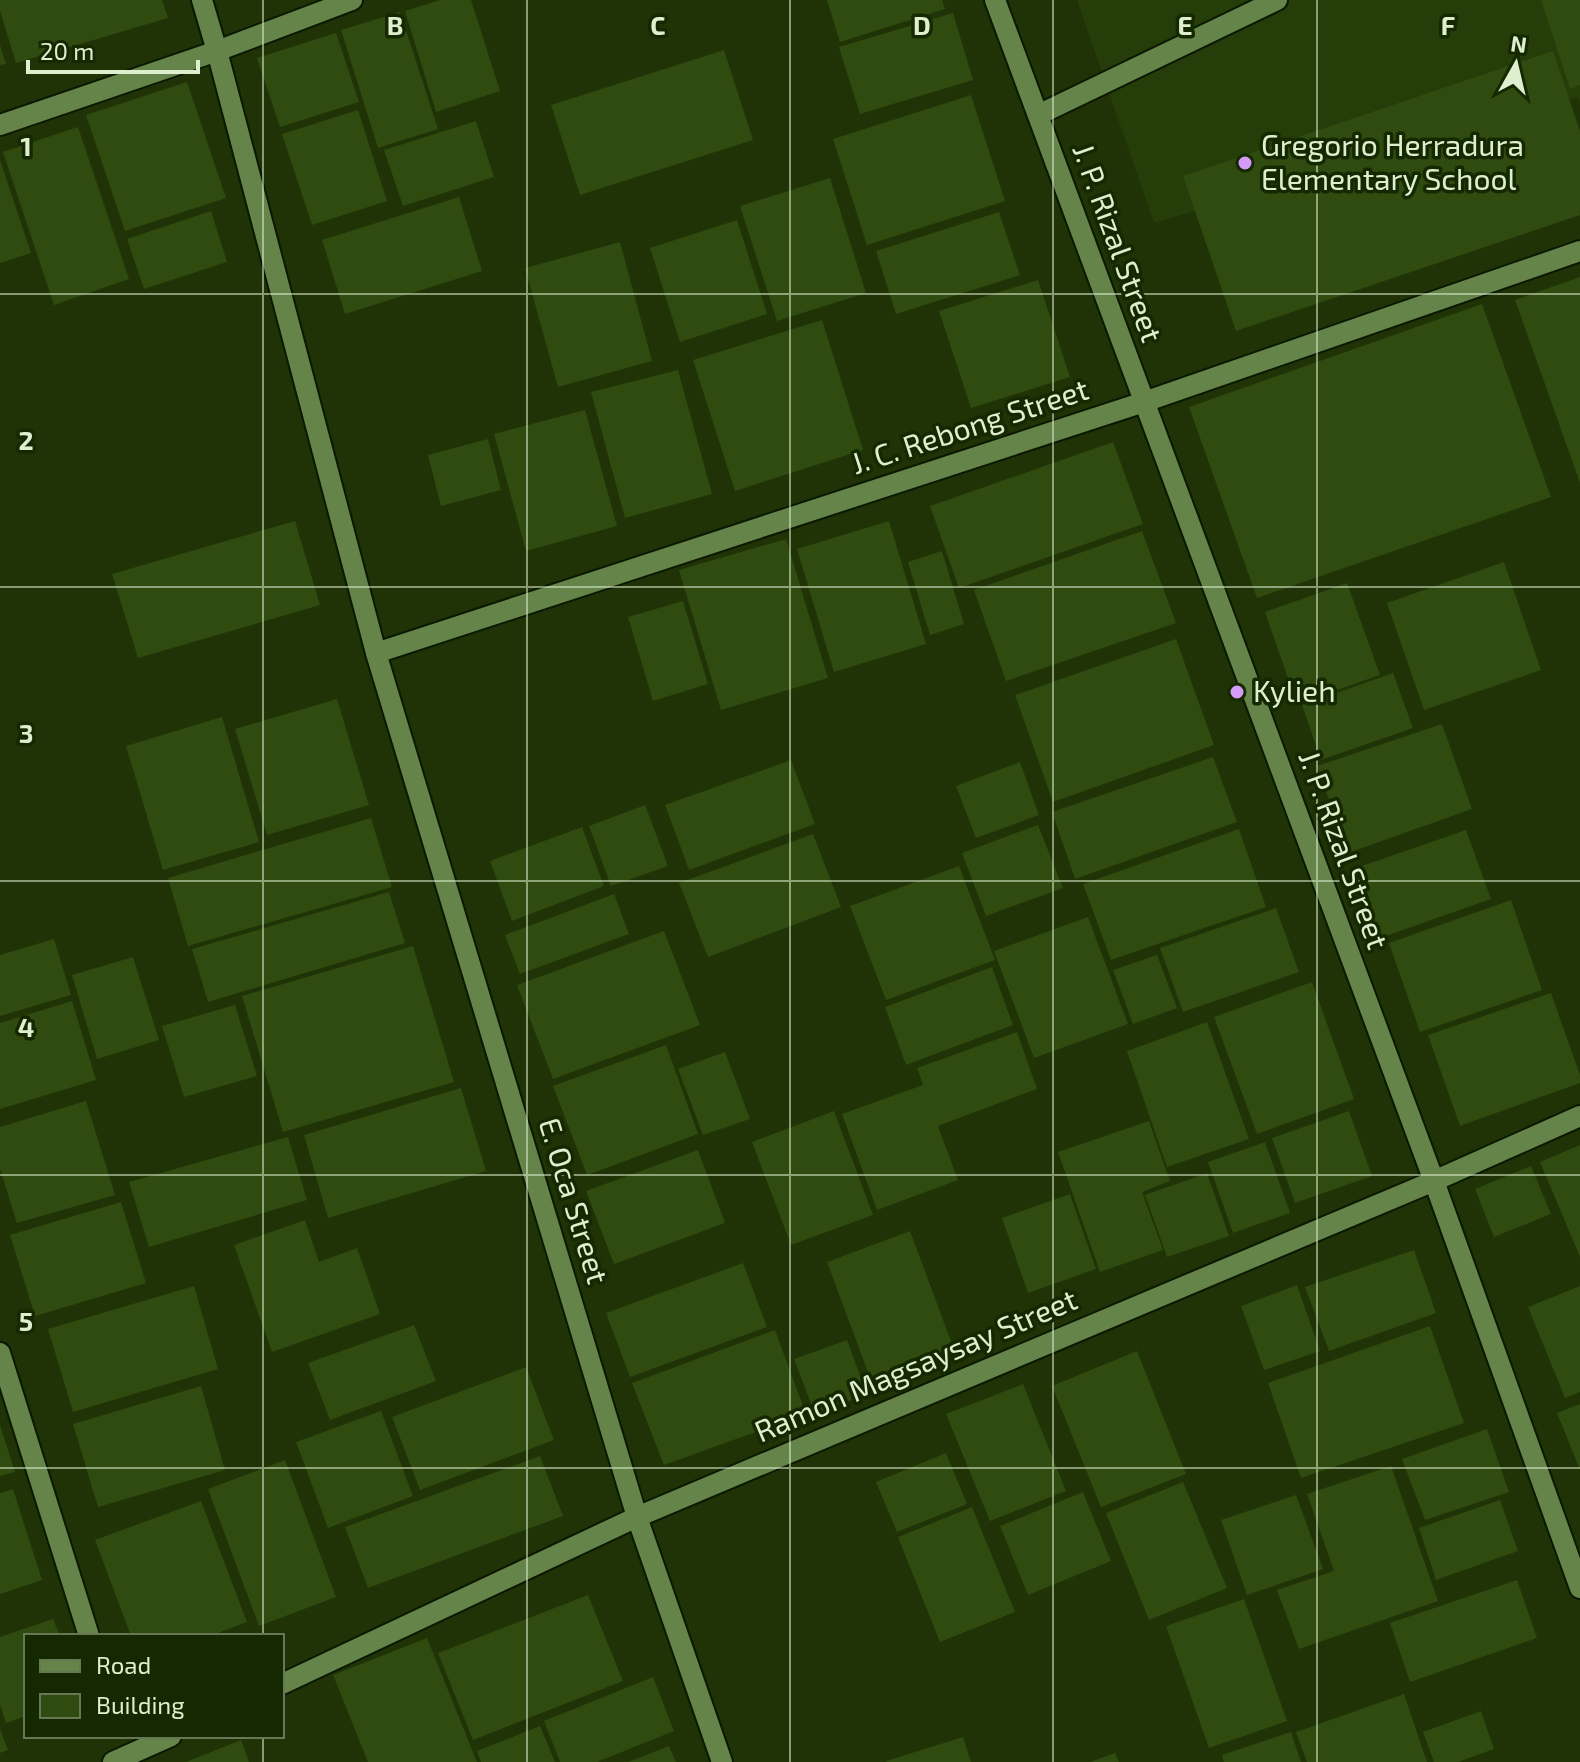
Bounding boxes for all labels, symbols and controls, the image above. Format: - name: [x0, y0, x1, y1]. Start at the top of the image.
- text: B: [387, 9, 403, 40]
- text: C: [650, 9, 666, 40]
- text: D: [913, 9, 931, 40]
- text: E: [1177, 9, 1193, 40]
- text: F: [1441, 9, 1455, 40]
- scale bar: [28, 24, 198, 74]
- north arrow: [1476, 24, 1556, 104]
- text: N: [1509, 29, 1529, 57]
- text: 20 m: [40, 36, 94, 65]
- place label: Gregorio Herradura Elementary School: [1261, 126, 1524, 196]
- text: 1: [20, 130, 32, 161]
- street label: J. P. Rizal Street: [1066, 138, 1171, 347]
- marker: Gregorio Herradura Elementary School: [1236, 154, 1254, 172]
- street label: J. C. Rebong Street: [846, 370, 1093, 480]
- text: 2: [18, 424, 34, 455]
- place label: Kylieh: [1253, 672, 1336, 708]
- marker: Kylieh: [1228, 683, 1246, 701]
- text: 3: [19, 717, 33, 748]
- street label: J. P. Rizal Street: [1292, 745, 1397, 954]
- text: 4: [18, 1011, 34, 1042]
- street label: E. Oca Street: [533, 1113, 617, 1288]
- street label: Ramon Magsaysay Street: [749, 1280, 1082, 1448]
- text: 5: [19, 1305, 33, 1336]
- legend: [24, 1634, 284, 1738]
- text: Road: [96, 1650, 151, 1679]
- text: Building: [96, 1690, 185, 1719]

